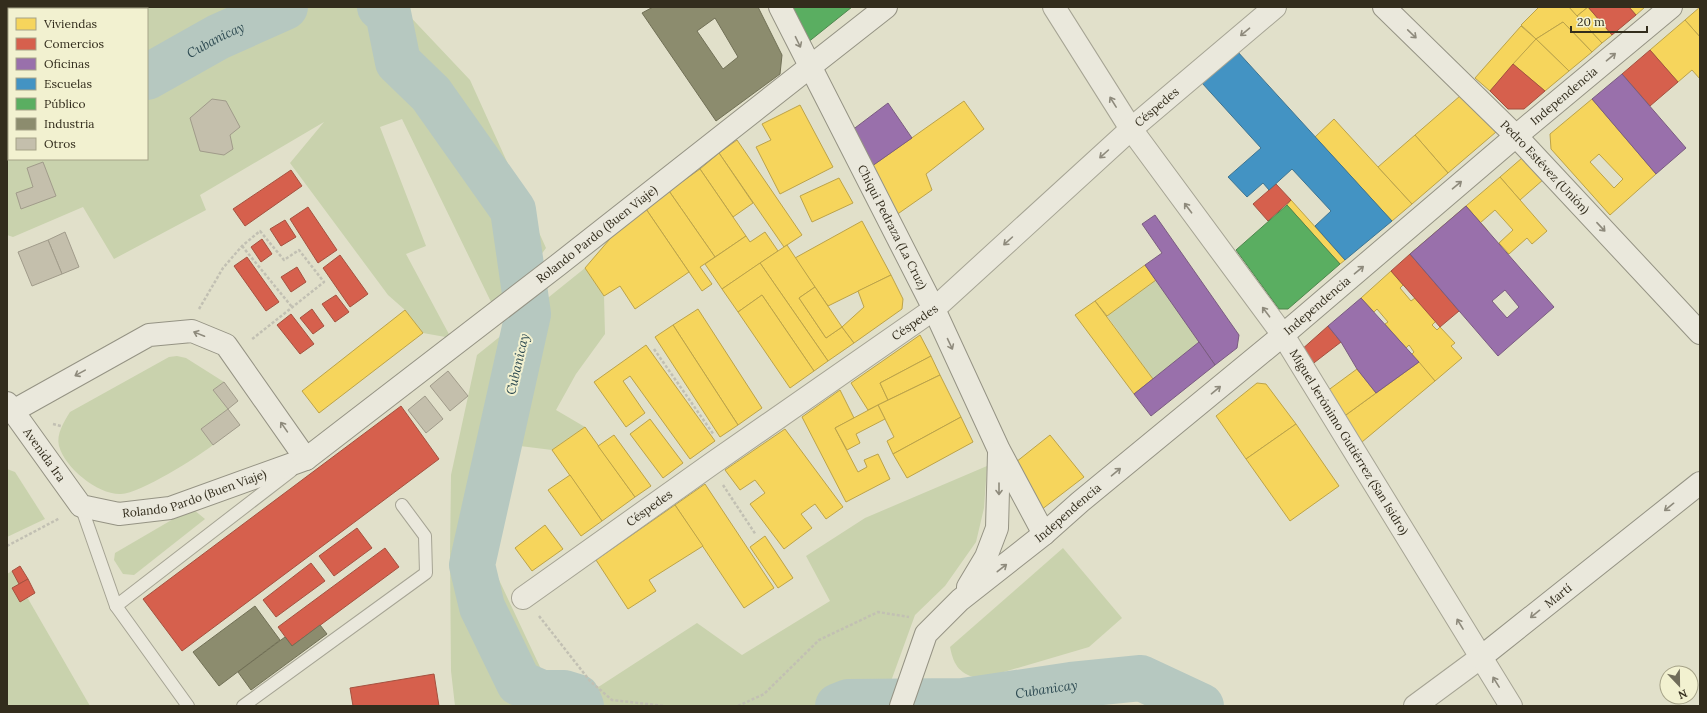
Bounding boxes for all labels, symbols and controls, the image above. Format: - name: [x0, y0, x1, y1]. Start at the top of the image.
- legend: [8, 8, 148, 160]
- scale bar: [1571, 8, 1647, 34]
- text: 20 m: [1577, 14, 1605, 29]
- text: Viviendas: [43, 16, 98, 31]
- water label: Cubanicay: [184, 18, 247, 62]
- one-way arrow: [1240, 28, 1250, 37]
- one-way arrow: [1407, 29, 1417, 39]
- text: Comercios: [44, 36, 105, 51]
- one-way arrow: [794, 36, 802, 48]
- one-way arrow: [1605, 53, 1616, 62]
- text: Oficinas: [44, 56, 90, 71]
- street label: Independencia: [1527, 63, 1600, 128]
- text: Escuelas: [44, 76, 93, 91]
- street label: Céspedes: [1131, 84, 1182, 130]
- text: Público: [44, 96, 85, 111]
- one-way arrow: [1109, 96, 1117, 108]
- text: Industria: [44, 116, 95, 131]
- street label: Pedro Estévez (Unión): [1497, 117, 1593, 218]
- text: Otros: [44, 136, 76, 151]
- one-way arrow: [1099, 149, 1109, 158]
- street label: Chiqui Pedraza (La Cruz): [855, 162, 931, 292]
- one-way arrow: [1452, 181, 1463, 190]
- street label: Rolando Pardo (Buen Viaje): [533, 182, 661, 286]
- one-way arrow: [1184, 202, 1193, 213]
- one-way arrow: [1597, 222, 1606, 232]
- one-way arrow: [1003, 236, 1013, 246]
- one-way arrow: [1353, 265, 1364, 274]
- street label: Independencia: [1280, 273, 1353, 338]
- street label: Céspedes: [888, 301, 941, 343]
- one-way arrow: [1262, 307, 1270, 318]
- one-way arrow: [194, 329, 206, 337]
- water label: Cubanicay: [502, 331, 533, 397]
- one-way arrow: [947, 338, 954, 350]
- street label: Miguel Jerónimo Gutiérrez (San Isidro): [1287, 346, 1412, 538]
- one-way arrow: [74, 370, 86, 378]
- one-way arrow: [1211, 385, 1222, 394]
- one-way arrow: [280, 422, 288, 433]
- street label: Avenida 1ra: [20, 424, 69, 485]
- street label: Rolando Pardo (Buen Viaje): [121, 466, 269, 521]
- one-way arrow: [1111, 468, 1121, 477]
- street label: Independencia: [1032, 480, 1104, 545]
- one-way arrow: [995, 482, 1003, 495]
- street label: Céspedes: [623, 486, 675, 529]
- one-way arrow: [1664, 503, 1675, 512]
- one-way arrow: [996, 563, 1007, 572]
- street label: Martí: [1541, 580, 1575, 611]
- one-way arrow: [1529, 610, 1540, 619]
- one-way arrow: [1456, 619, 1464, 630]
- north arrow: [1659, 665, 1699, 705]
- water label: Cubanicay: [1014, 676, 1079, 702]
- one-way arrow: [1492, 677, 1500, 688]
- text: N: [1676, 686, 1689, 703]

